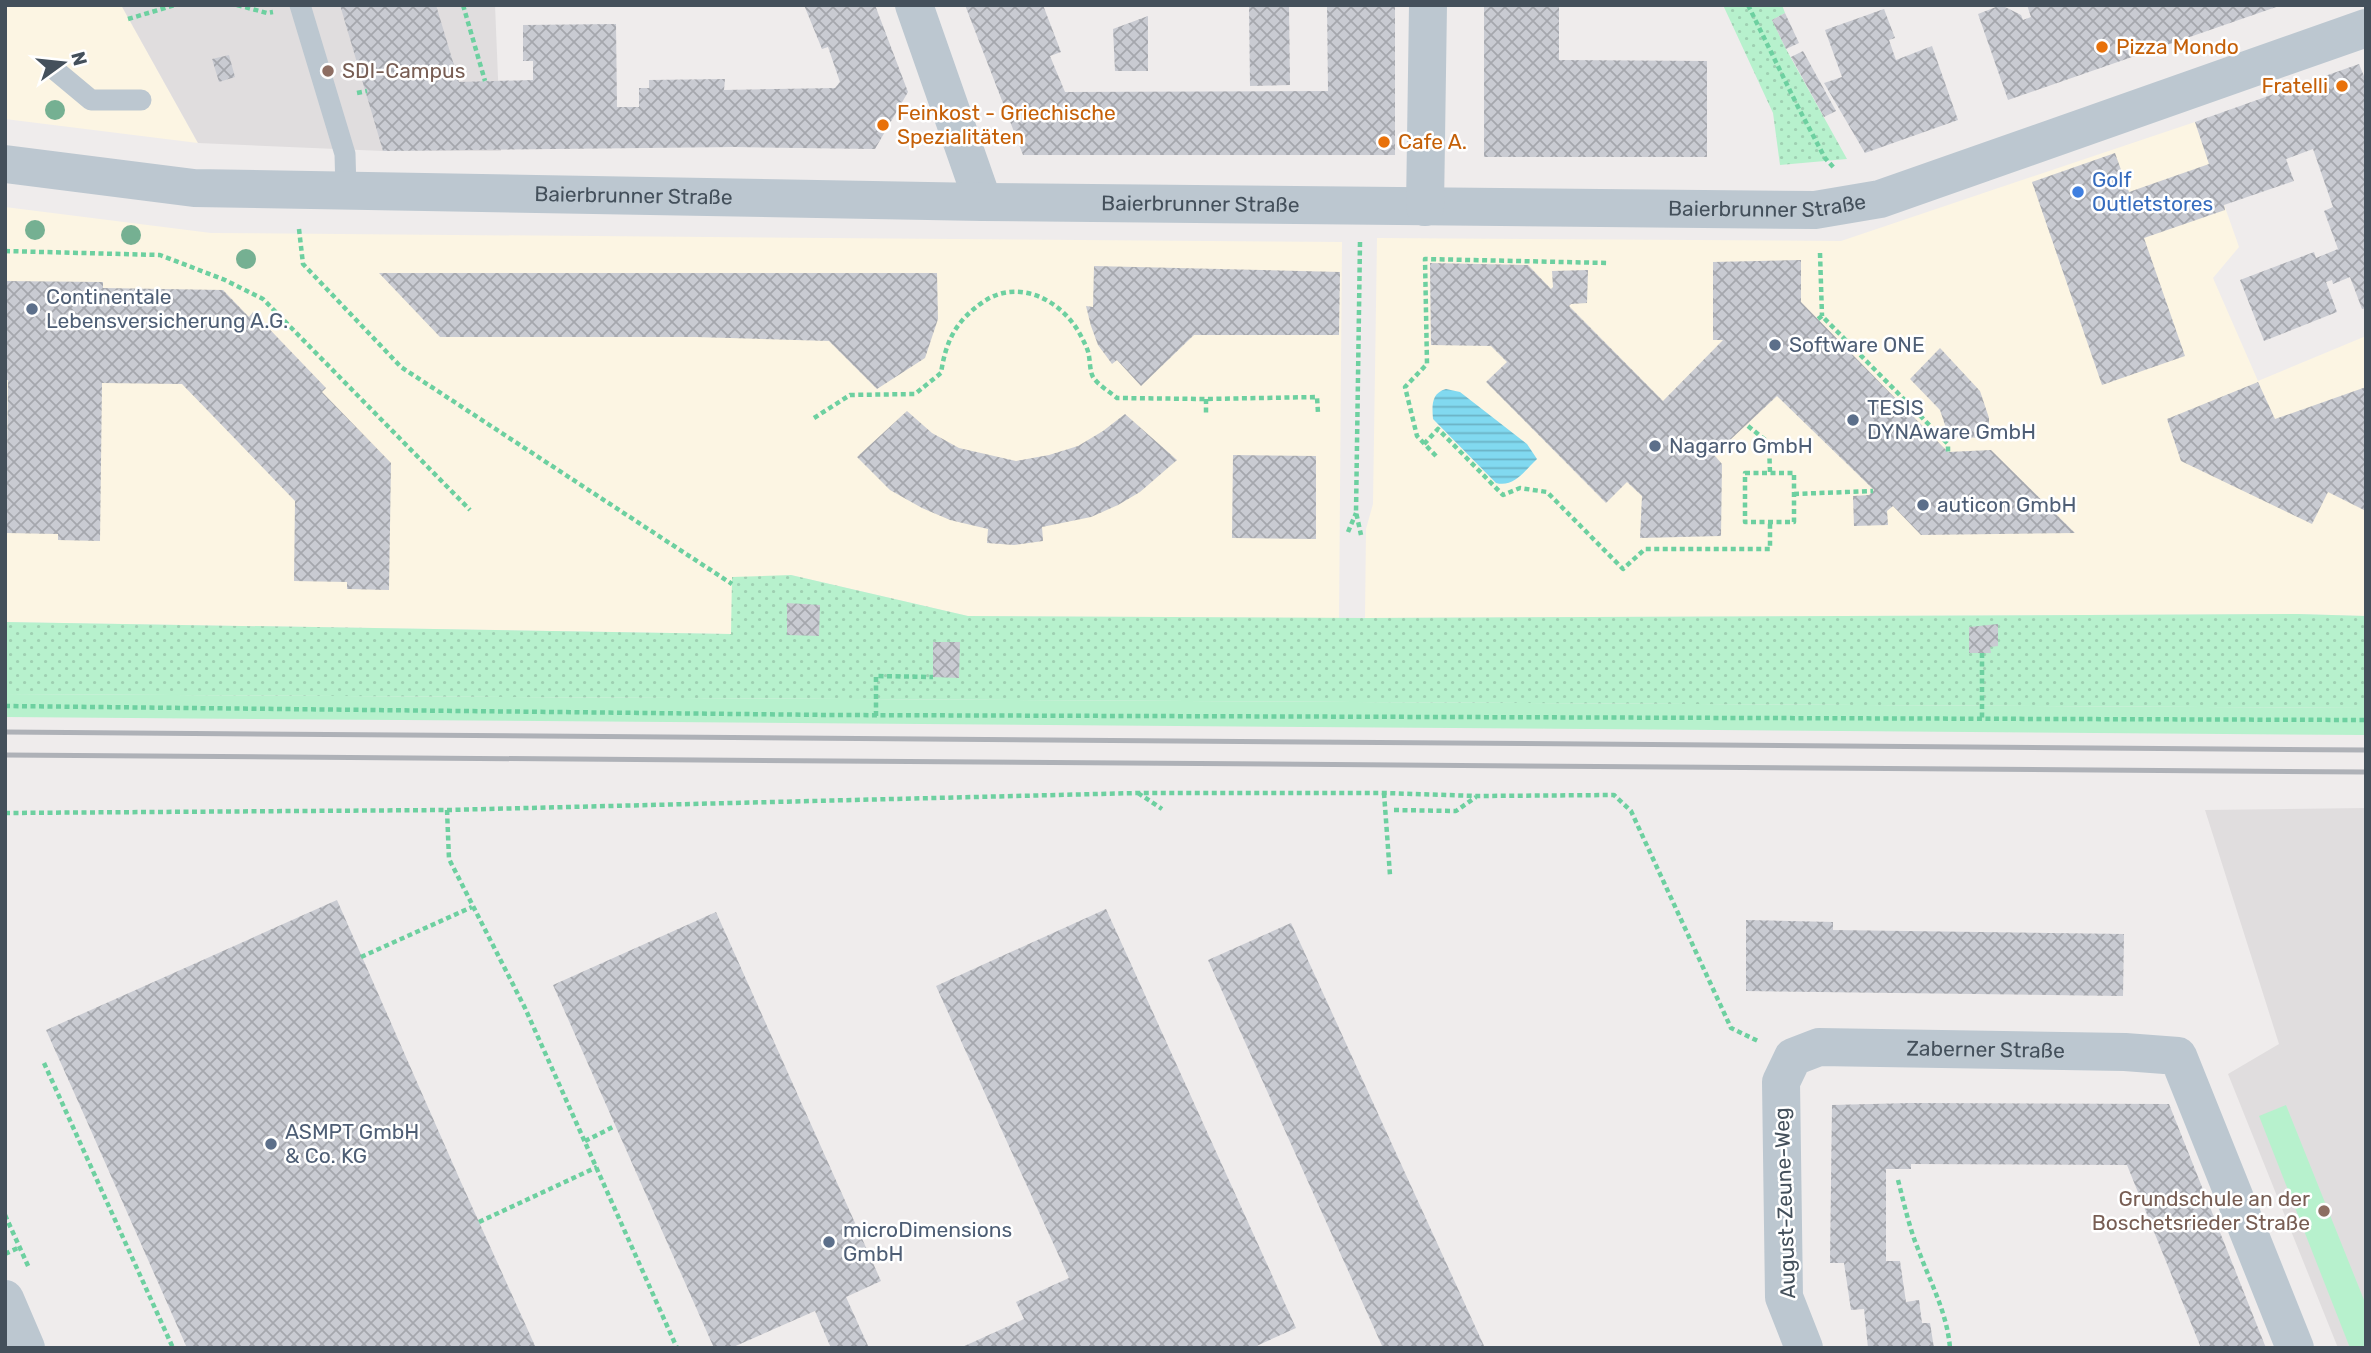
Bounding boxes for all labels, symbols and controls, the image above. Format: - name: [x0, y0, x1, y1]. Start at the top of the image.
- north arrow: [28, 28, 98, 98]
- place label: Pizza Mondo: [2116, 34, 2239, 59]
- marker: Pizza Mondo: [2094, 39, 2110, 55]
- text: N: [66, 49, 92, 68]
- place label: SDI-Campus: [342, 58, 465, 83]
- marker: SDI-Campus: [320, 63, 336, 79]
- place label: Fratelli: [2261, 73, 2328, 98]
- marker: Fratelli: [2334, 78, 2350, 94]
- place label: Feinkost - Griechische Spezialitäten: [897, 100, 1116, 149]
- marker: Feinkost - Griechische Spezialitäten: [875, 117, 891, 133]
- place label: Cafe A.: [1398, 129, 1467, 154]
- marker: Cafe A.: [1376, 134, 1392, 150]
- place label: Golf Outletstores: [2092, 167, 2213, 216]
- street label: Baierbrunner Straße: [534, 181, 733, 210]
- marker: Golf Outletstores: [2070, 184, 2086, 200]
- street label: Baierbrunner Straße: [1668, 189, 1868, 222]
- street label: Baierbrunner Straße: [1101, 190, 1300, 217]
- place label: Continentale Lebensversicherung A.G.: [46, 284, 288, 333]
- marker: Continentale Lebensversicherung A.G.: [24, 301, 40, 317]
- place label: Software ONE: [1789, 332, 1925, 357]
- marker: Software ONE: [1767, 337, 1783, 353]
- place label: TESIS DYNAware GmbH: [1867, 395, 2036, 444]
- marker: TESIS DYNAware GmbH: [1845, 412, 1861, 428]
- place label: Nagarro GmbH: [1669, 433, 1813, 458]
- marker: Nagarro GmbH: [1647, 438, 1663, 454]
- place label: auticon GmbH: [1937, 492, 2077, 517]
- marker: auticon GmbH: [1915, 497, 1931, 513]
- street label: Zaberner Straße: [1906, 1035, 2065, 1063]
- street label: August-Zeune-Weg: [1769, 1107, 1800, 1299]
- place label: ASMPT GmbH & Co. KG: [285, 1119, 419, 1168]
- marker: ASMPT GmbH & Co. KG: [263, 1136, 279, 1152]
- place label: Grundschule an der Boschetsrieder Straße: [2092, 1186, 2310, 1235]
- marker: Grundschule an der Boschetsrieder Straße: [2316, 1203, 2332, 1219]
- place label: microDimensions GmbH: [843, 1217, 1012, 1266]
- marker: microDimensions GmbH: [821, 1234, 837, 1250]

